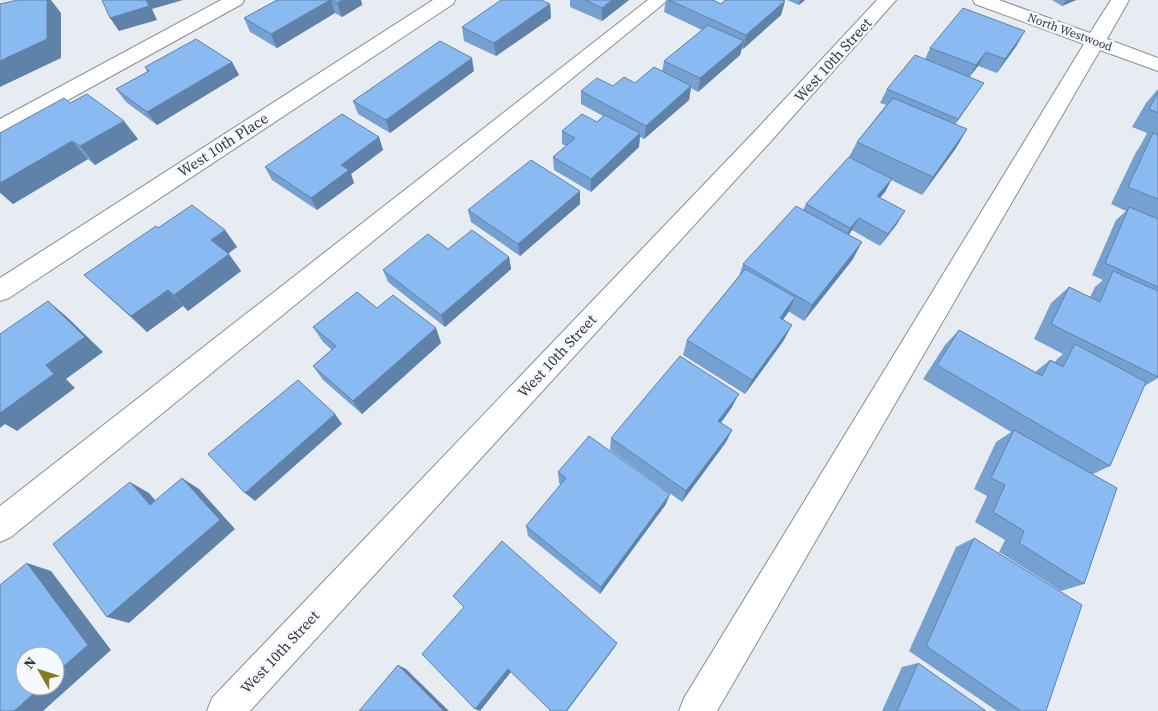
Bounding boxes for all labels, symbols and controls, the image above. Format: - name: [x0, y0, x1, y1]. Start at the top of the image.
- street label: North Westwood: [1025, 9, 1115, 55]
- street label: West 10th Street: [789, 13, 876, 106]
- street label: West 10th Place: [173, 107, 272, 182]
- street label: West 10th Street: [512, 309, 601, 402]
- street label: West 10th Street: [235, 605, 324, 698]
- north arrow: [15, 646, 65, 696]
- text: N: [19, 653, 41, 673]

